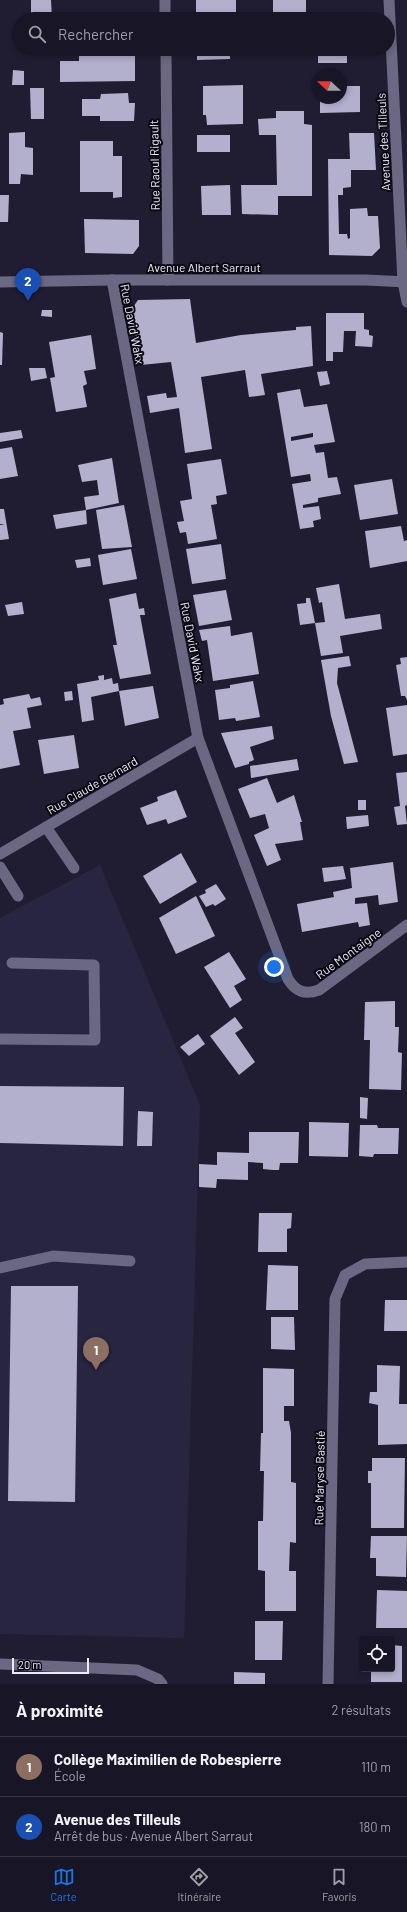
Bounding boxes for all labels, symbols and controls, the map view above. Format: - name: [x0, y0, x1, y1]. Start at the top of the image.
- search box: [12, 12, 395, 56]
- icon: search: [26, 23, 48, 45]
- text: Rechercher: [58, 25, 134, 43]
- north arrow: [311, 68, 347, 104]
- street label: Avenue des Tilleuls: [373, 92, 393, 191]
- street label: Rue Raoul Rigault: [146, 120, 162, 210]
- street label: Avenue Albert Sarraut: [147, 260, 261, 274]
- pin: 2: [15, 268, 41, 301]
- street label: Rue David Wakx: [118, 283, 148, 366]
- street label: Rue David Wakx: [178, 601, 208, 684]
- street label: Rue Claude Bernard: [44, 753, 140, 817]
- street label: Rue Montaigne: [313, 925, 383, 981]
- your location: [264, 957, 284, 977]
- pin: 1: [83, 1337, 109, 1370]
- street label: Rue Maryse Bastié: [311, 1430, 327, 1526]
- map controls: [359, 1636, 395, 1672]
- button: locate: [359, 1636, 395, 1672]
- scale bar: [12, 1656, 89, 1675]
- text: 20 m: [18, 1658, 41, 1671]
- text: À proximité: [16, 1700, 103, 1720]
- text: 2 résultats: [331, 1702, 391, 1718]
- text: Collège Maximilien de Robespierre: [54, 1750, 281, 1768]
- text: 1: [27, 1759, 31, 1775]
- text: 110 m: [361, 1759, 391, 1775]
- text: École: [54, 1768, 86, 1784]
- text: Avenue des Tilleuls: [54, 1810, 181, 1828]
- text: 2: [25, 1819, 33, 1835]
- text: 180 m: [359, 1819, 391, 1835]
- text: Arrêt de bus · Avenue Albert Sarraut: [54, 1828, 253, 1844]
- tab: Carte: [50, 1866, 77, 1903]
- tab: Itinéraire: [177, 1866, 221, 1903]
- tab: Favoris: [322, 1866, 357, 1903]

